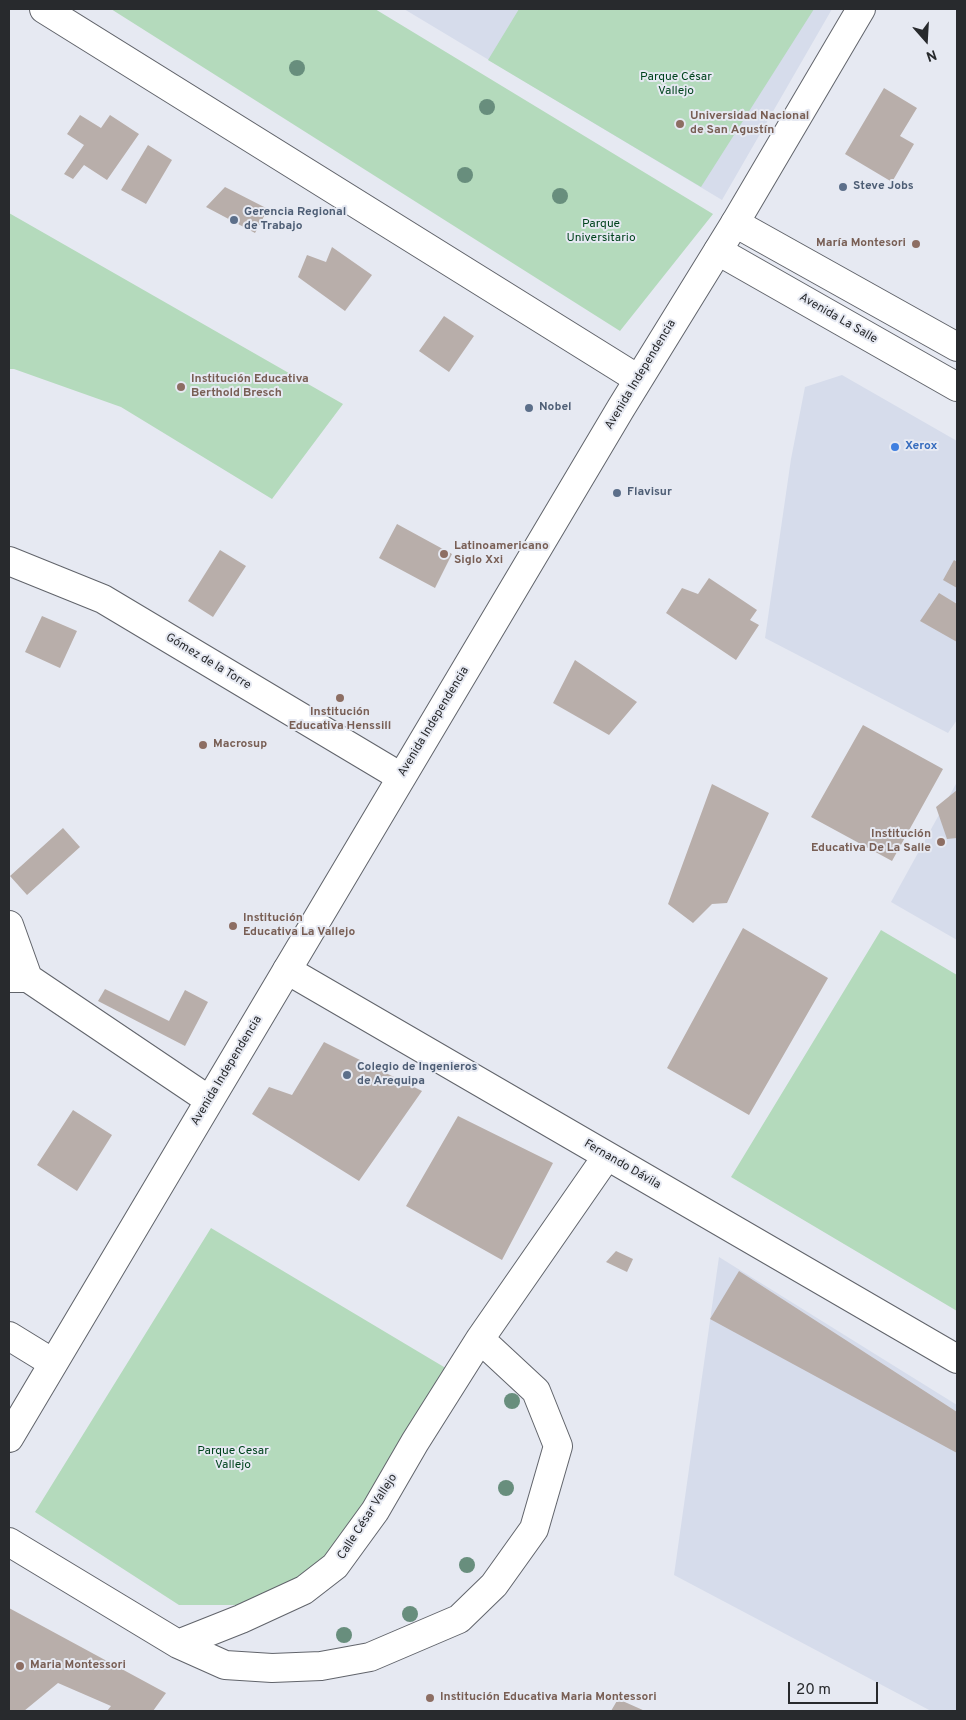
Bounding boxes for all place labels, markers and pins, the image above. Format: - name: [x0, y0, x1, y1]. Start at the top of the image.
- place label: Universidad Nacional de San Agustín: [690, 110, 809, 138]
- marker: Universidad Nacional de San Agustín: [674, 118, 686, 130]
- place label: Steve Jobs: [853, 180, 914, 194]
- marker: Steve Jobs: [837, 181, 849, 193]
- place label: Gerencia Regional de Trabajo: [244, 206, 346, 234]
- marker: Gerencia Regional de Trabajo: [228, 214, 240, 226]
- place label: María Montesori: [816, 237, 906, 251]
- marker: María Montesori: [910, 238, 922, 250]
- place label: Institución Educativa Berthold Bresch: [191, 373, 309, 401]
- marker: Institución Educativa Berthold Bresch: [175, 381, 187, 393]
- place label: Nobel: [539, 401, 572, 415]
- marker: Nobel: [523, 402, 535, 414]
- place label: Xerox: [905, 440, 937, 454]
- marker: Xerox: [889, 441, 901, 453]
- place label: Flavisur: [627, 486, 672, 500]
- marker: Flavisur: [611, 487, 623, 499]
- place label: Latinoamericano Siglo Xxi: [454, 540, 549, 568]
- marker: Latinoamericano Siglo Xxi: [438, 548, 450, 560]
- marker: Institución Educativa Henssill: [334, 692, 346, 704]
- place label: Institución Educativa Henssill: [289, 706, 391, 734]
- place label: Macrosup: [213, 738, 267, 752]
- marker: Macrosup: [197, 739, 209, 751]
- place label: Institución Educativa De La Salle: [811, 828, 931, 856]
- marker: Institución Educativa De La Salle: [935, 836, 947, 848]
- place label: Institución Educativa La Vallejo: [243, 912, 355, 940]
- marker: Institución Educativa La Vallejo: [227, 920, 239, 932]
- place label: Colegio de Ingenieros de Arequipa: [357, 1061, 477, 1089]
- marker: Colegio de Ingenieros de Arequipa: [341, 1069, 353, 1081]
- place label: Maria Montessori: [30, 1659, 126, 1673]
- marker: Maria Montessori: [14, 1660, 26, 1672]
- place label: Institución Educativa Maria Montessori: [440, 1691, 657, 1705]
- marker: Institución Educativa Maria Montessori: [424, 1692, 436, 1704]

